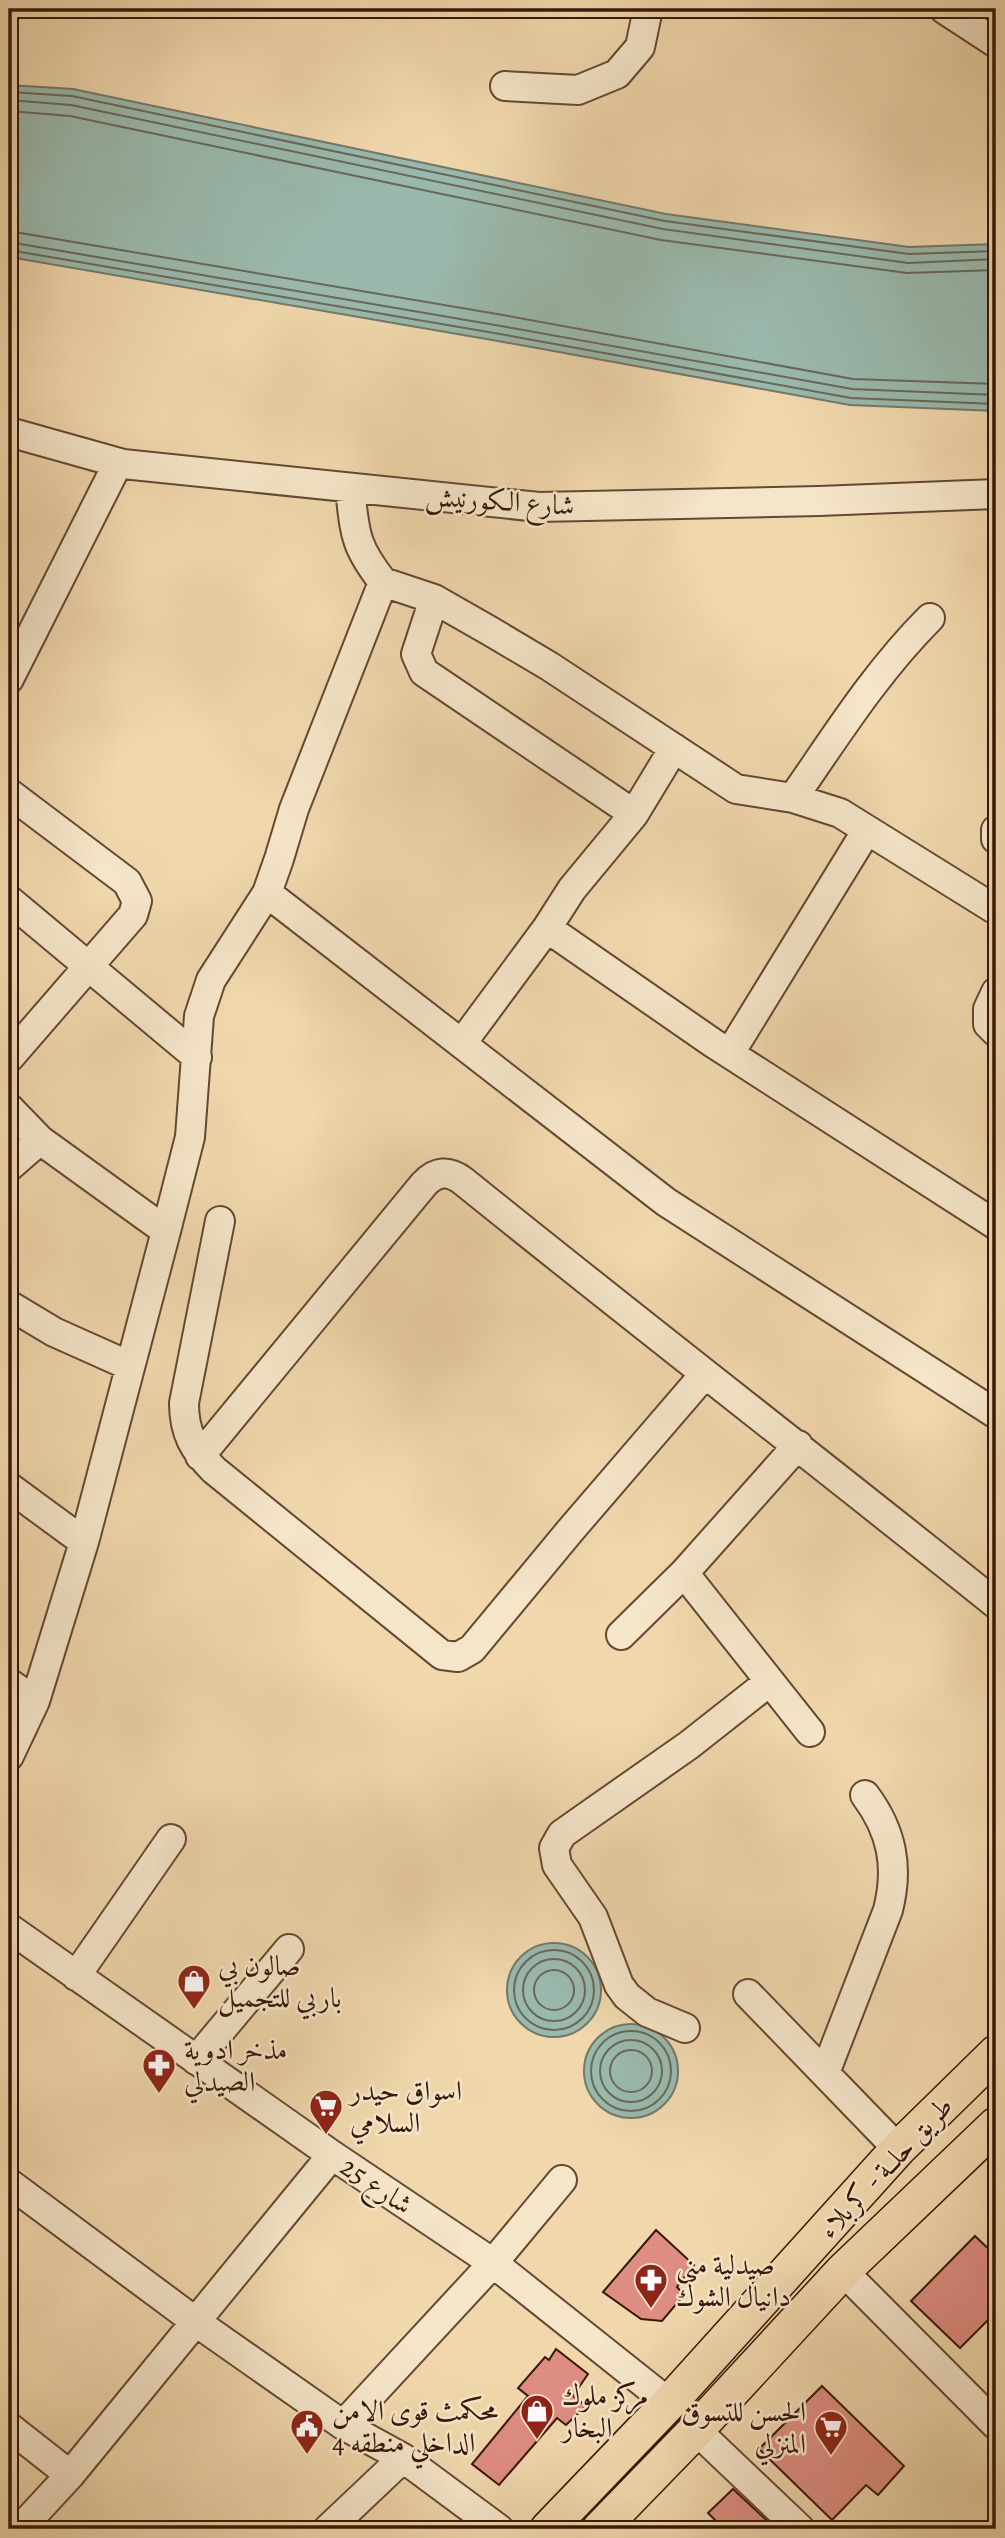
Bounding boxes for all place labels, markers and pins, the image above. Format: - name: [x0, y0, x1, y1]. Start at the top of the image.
- place label: صالون بي باربي للتجميل: [218, 1947, 342, 2020]
- shop icon: صالون بي باربي للتجميل: [175, 1962, 213, 2011]
- place label: مذخر ادوية الصيدلي: [184, 2031, 287, 2104]
- pharmacy icon: مذخر ادوية الصيدلي: [140, 2046, 178, 2095]
- place label: اسواق حيدر السلامي: [347, 2072, 462, 2145]
- supermarket icon: اسواق حيدر السلامي: [307, 2087, 345, 2136]
- place label: صيدلية منى دانيال الشوك: [676, 2246, 791, 2316]
- pharmacy icon: صيدلية منى دانيال الشوك: [632, 2261, 670, 2310]
- place label: مركز ملوك البخار: [559, 2377, 648, 2447]
- place label: محكمث قوى الامن الداخلي منطقه 4: [332, 2392, 498, 2469]
- shop icon: مركز ملوك البخار: [518, 2392, 556, 2441]
- place label: الحسن للتسوق المنزلي: [681, 2393, 806, 2466]
- public building icon: محكمث قوى الامن الداخلي منطقه 4: [288, 2407, 326, 2456]
- supermarket icon: الحسن للتسوق المنزلي: [812, 2408, 850, 2457]

